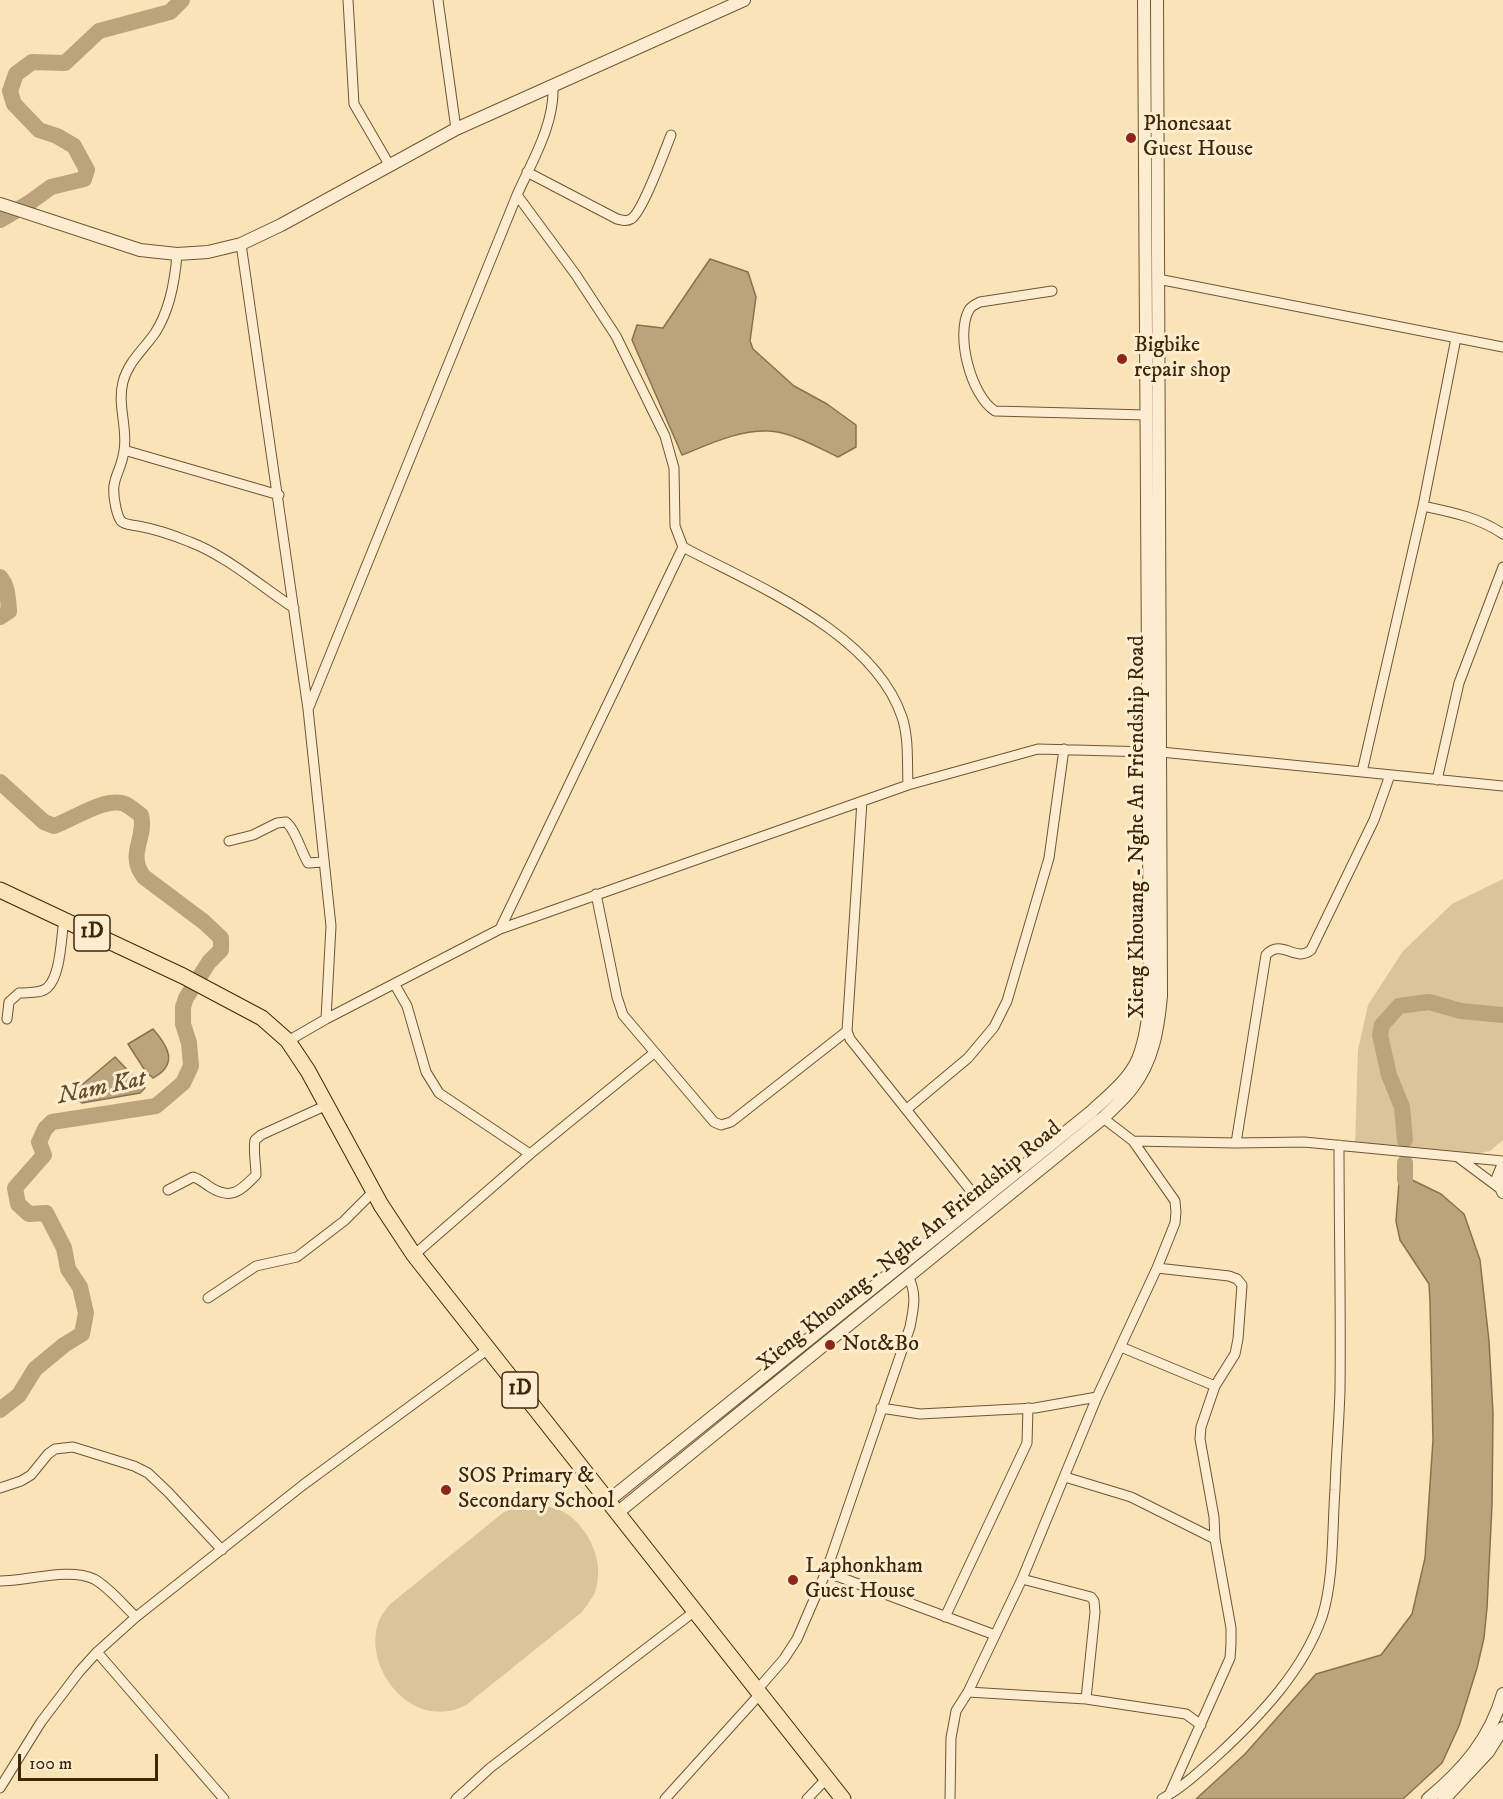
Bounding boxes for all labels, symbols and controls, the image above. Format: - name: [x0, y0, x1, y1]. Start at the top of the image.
- place label: Phonesaat Guest House: [1143, 112, 1253, 164]
- marker: Phonesaat Guest House: [1124, 131, 1138, 145]
- place label: Bigbike repair shop: [1134, 333, 1231, 384]
- marker: Bigbike repair shop: [1115, 352, 1129, 366]
- street label: Xieng Khouang - Nghe An Friendship Road: [1125, 635, 1151, 1019]
- road number: 1D: [74, 915, 110, 951]
- water label: Nam Kat: [55, 1066, 149, 1112]
- street label: Xieng Khouang - Nghe An Friendship Road: [753, 1116, 1067, 1378]
- place label: Not&Bo: [842, 1332, 919, 1358]
- marker: Not&Bo: [823, 1338, 837, 1352]
- road number: 1D: [502, 1372, 538, 1408]
- place label: SOS Primary & Secondary School: [458, 1464, 614, 1516]
- marker: SOS Primary & Secondary School: [439, 1483, 453, 1497]
- place label: Laphonkham Guest House: [805, 1554, 923, 1606]
- marker: Laphonkham Guest House: [786, 1573, 800, 1587]
- scale bar: [21, 1742, 160, 1780]
- text: 100 m: [29, 1753, 72, 1775]

